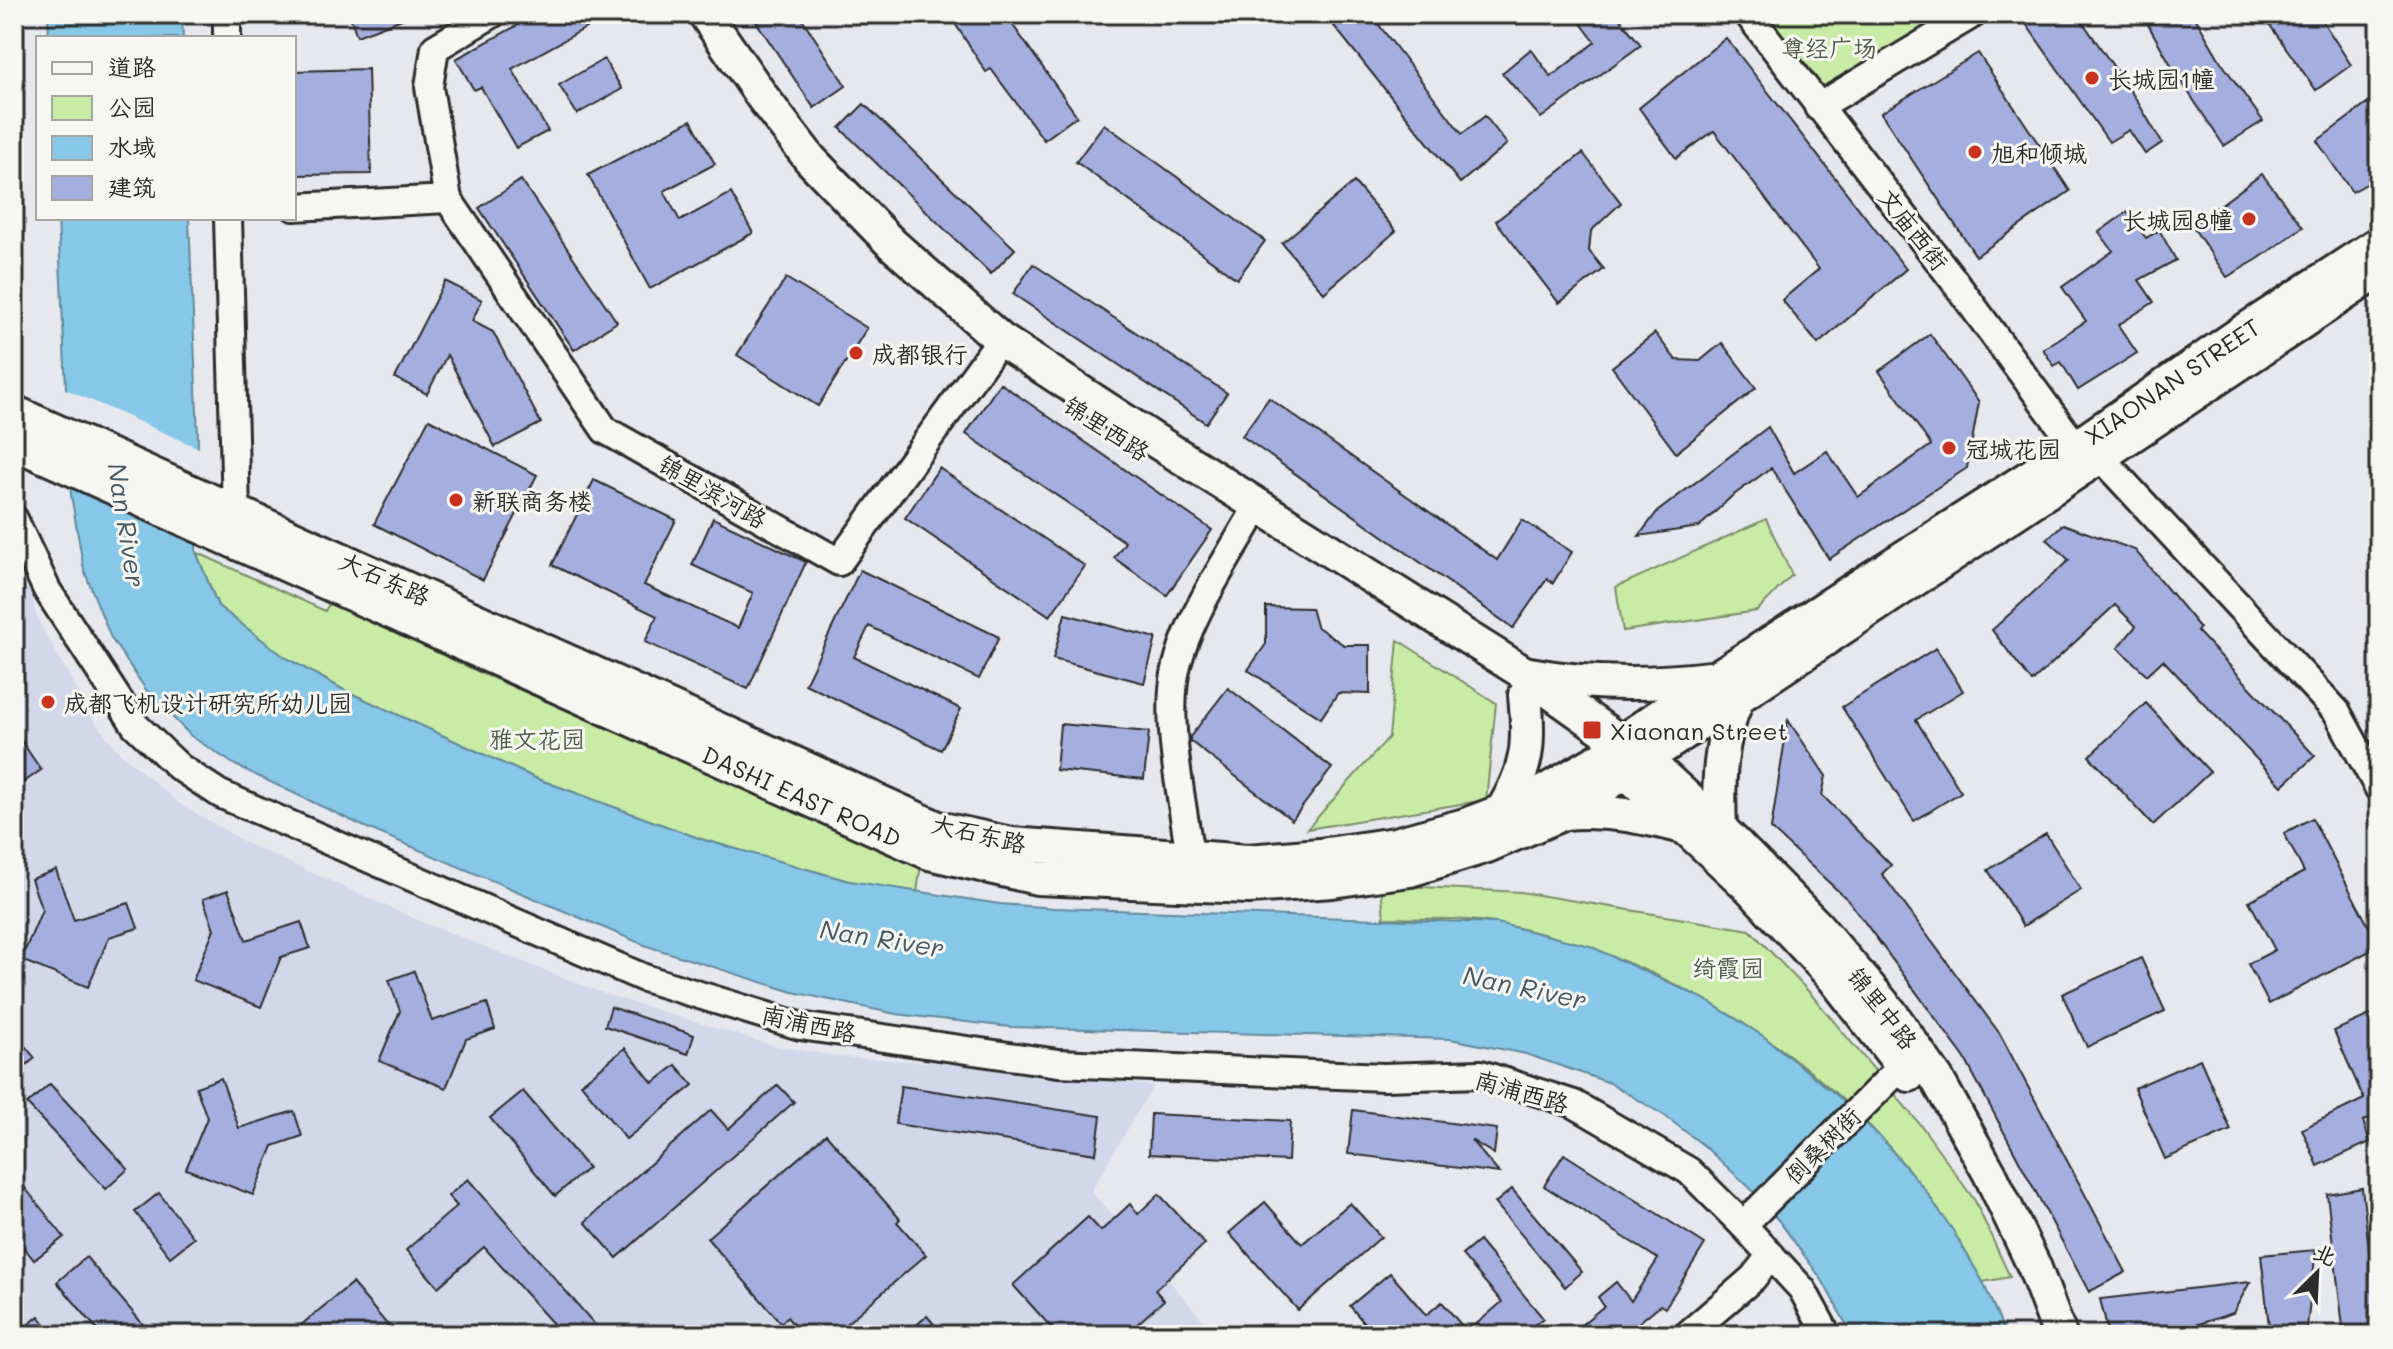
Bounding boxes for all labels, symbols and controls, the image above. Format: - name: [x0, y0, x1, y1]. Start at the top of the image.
- park label: 尊经广场: [1781, 32, 1877, 63]
- legend: [36, 36, 296, 220]
- text: 道路: [108, 51, 156, 82]
- place label: 长城园1幢: [2108, 63, 2215, 94]
- marker: 长城园1幢: [2083, 69, 2101, 87]
- text: 公园: [108, 91, 156, 122]
- text: 水域: [108, 131, 156, 162]
- place label: 旭和倾城: [1991, 137, 2087, 168]
- marker: 旭和倾城: [1966, 143, 1984, 161]
- text: 建筑: [108, 171, 156, 202]
- street label: 文庙西街: [1872, 182, 1956, 276]
- place label: 长城园8幢: [2122, 204, 2233, 235]
- marker: 长城园8幢: [2240, 210, 2258, 228]
- street label: XIAONAN STREET: [2078, 311, 2266, 451]
- place label: 成都银行: [872, 338, 968, 369]
- marker: 成都银行: [847, 344, 865, 362]
- street label: 锦里西路: [1058, 389, 1156, 467]
- place label: 冠城花园: [1965, 433, 2061, 464]
- marker: 冠城花园: [1940, 439, 1958, 457]
- street label: 锦里滨河路: [653, 448, 773, 534]
- water label: Nan River: [100, 460, 154, 590]
- place label: 新联商务楼: [472, 485, 592, 516]
- marker: 新联商务楼: [447, 491, 465, 509]
- street label: 大石东路: [335, 544, 435, 612]
- place label: 成都飞机设计研究所幼儿园: [64, 687, 352, 718]
- marker: 成都飞机设计研究所幼儿园: [39, 693, 57, 711]
- place label: Xiaonan Street: [1610, 715, 1788, 746]
- marker: Xiaonan Street: [1581, 719, 1603, 741]
- park label: 雅文花园: [489, 723, 585, 754]
- street label: DASHI EAST ROAD: [698, 738, 906, 854]
- street label: 大石东路: [929, 807, 1029, 859]
- water label: Nan River: [817, 911, 947, 965]
- park label: 绮霞园: [1692, 952, 1764, 983]
- water label: Nan River: [1460, 957, 1590, 1017]
- street label: 锦里中路: [1841, 961, 1925, 1055]
- street label: 南浦西路: [759, 998, 859, 1048]
- street label: 南浦西路: [1472, 1063, 1572, 1119]
- street label: 倒桑树街: [1777, 1100, 1867, 1190]
- north arrow: [2277, 1233, 2357, 1313]
- text: 北: [2309, 1237, 2341, 1272]

